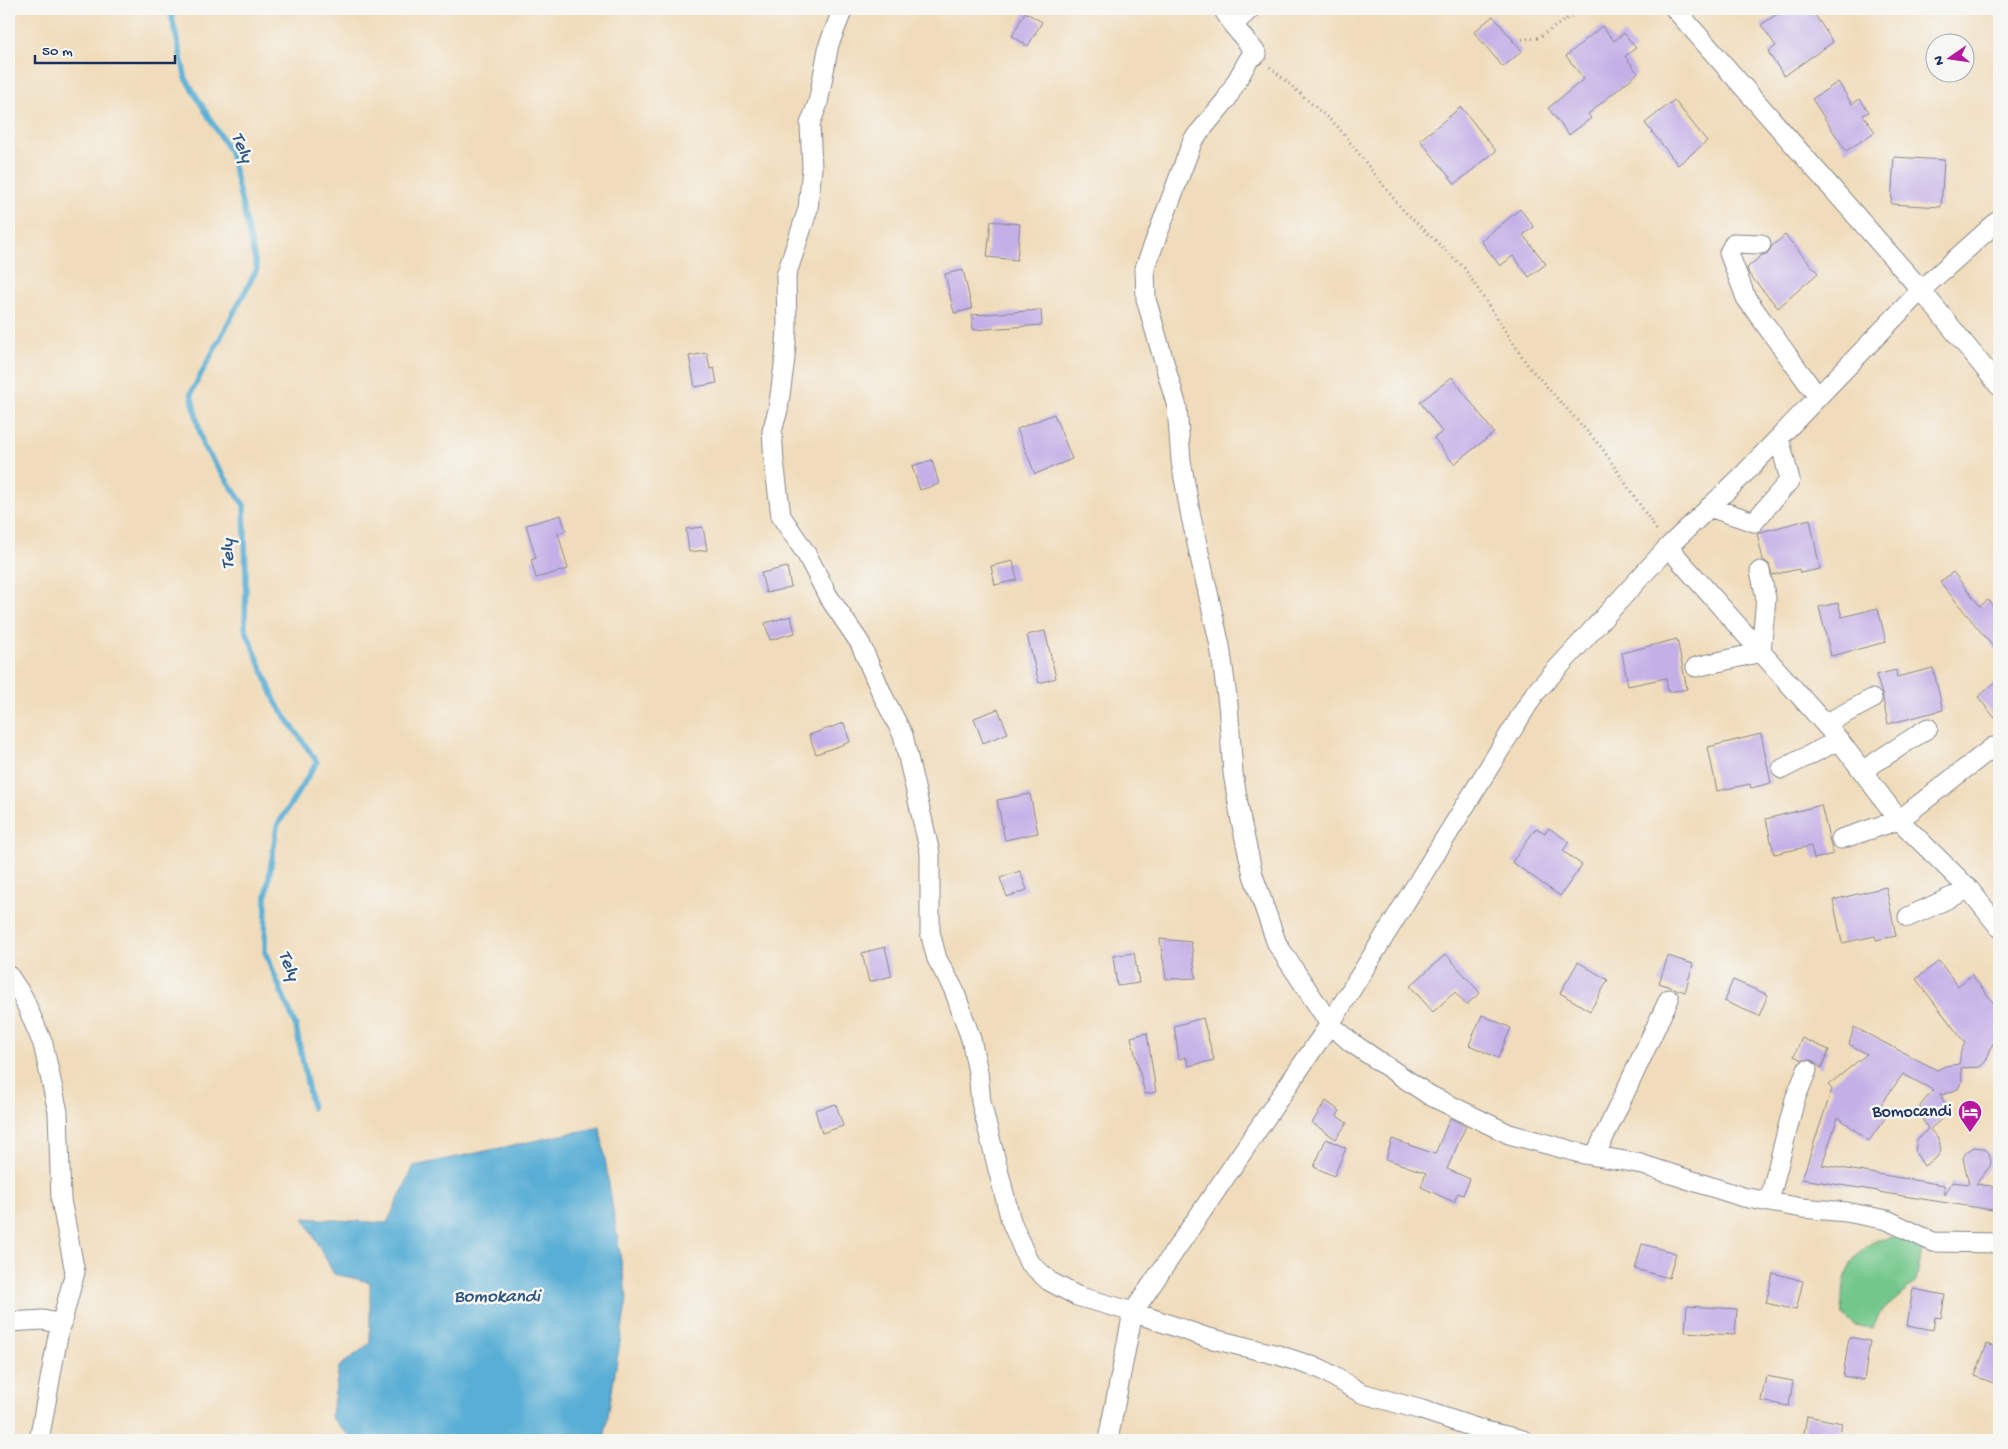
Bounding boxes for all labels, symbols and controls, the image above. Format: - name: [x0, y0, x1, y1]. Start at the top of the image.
- scale bar: [35, 32, 175, 64]
- north arrow: [1926, 32, 1976, 82]
- text: 50 m: [42, 43, 73, 61]
- text: N: [1930, 54, 1949, 67]
- water label: Tely: [225, 129, 258, 168]
- water label: Tely: [217, 537, 241, 570]
- water label: Tely: [272, 948, 305, 986]
- hotel icon: Bomocandi: [1957, 1099, 1983, 1133]
- place label: Bomocandi: [1871, 1102, 1952, 1123]
- water label: Bomokandi: [454, 1286, 542, 1309]

